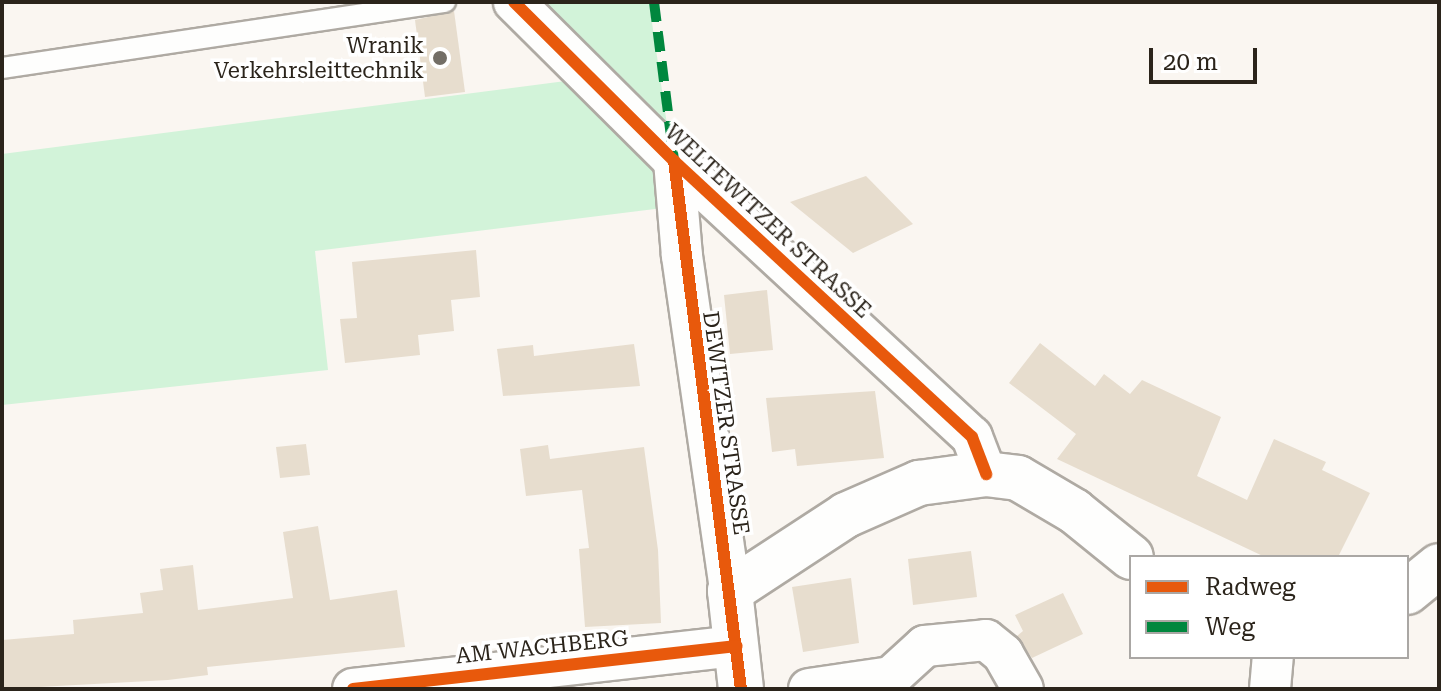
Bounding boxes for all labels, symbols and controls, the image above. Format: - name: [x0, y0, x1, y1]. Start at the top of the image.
- place label: Wranik Verkehrsleittechnik: [214, 32, 424, 84]
- scale bar: [1153, 32, 1261, 82]
- text: 20 m: [1163, 48, 1218, 76]
- marker: Wranik Verkehrsleittechnik: [431, 49, 449, 67]
- street label: WELTEWITZER STRASSE: [660, 119, 876, 323]
- street label: DEWITZER STRASSE: [697, 310, 755, 536]
- legend: [1129, 555, 1409, 659]
- text: Radweg: [1205, 573, 1296, 601]
- text: Weg: [1205, 613, 1255, 641]
- street label: AM WACHBERG: [454, 625, 630, 669]

